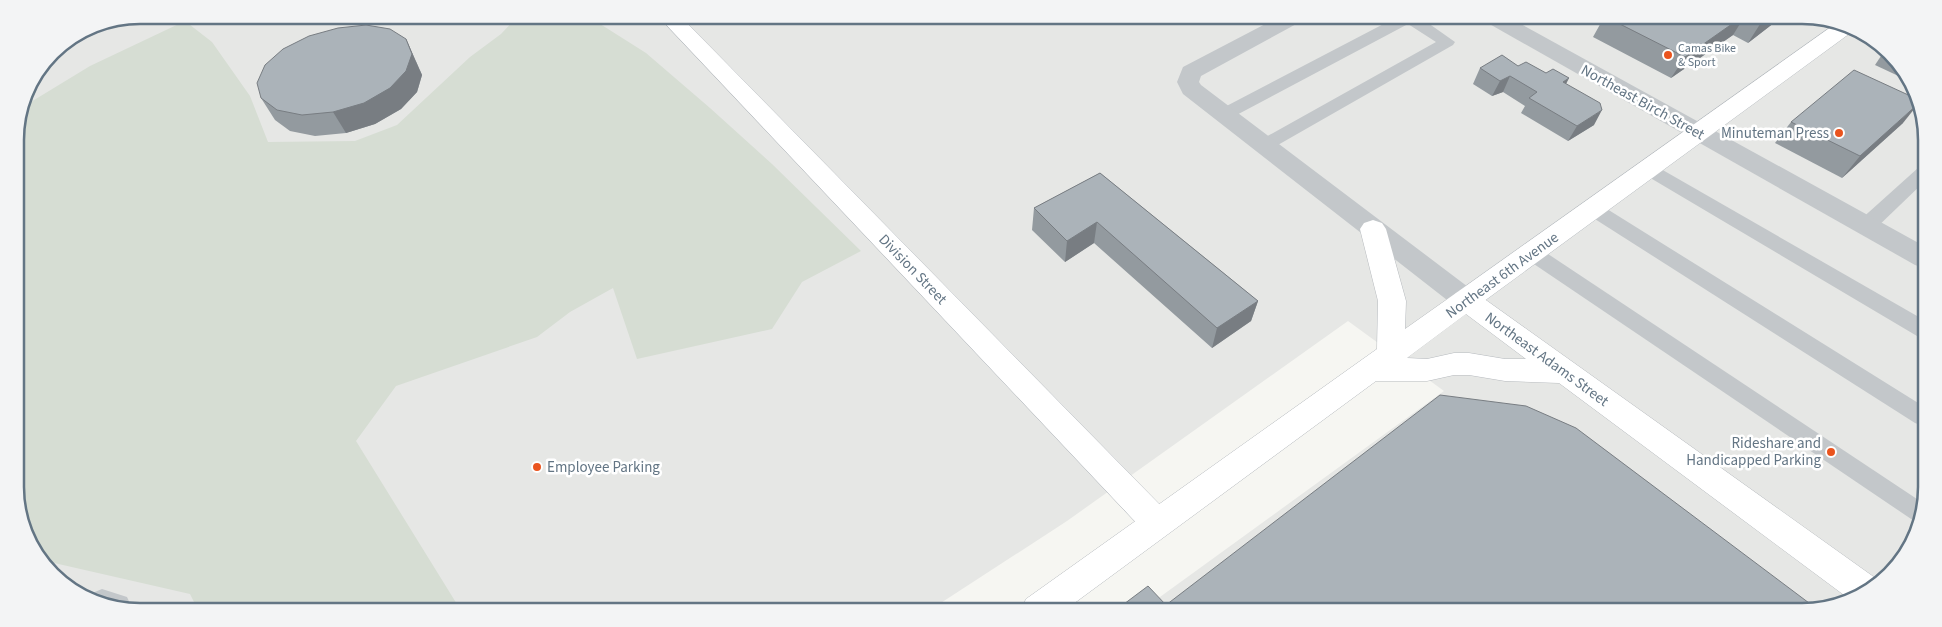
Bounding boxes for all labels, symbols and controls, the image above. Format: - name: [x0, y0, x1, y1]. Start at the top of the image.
- place label: Camas Bike & Sport: [1678, 40, 1736, 71]
- marker: Camas Bike & Sport: [1662, 49, 1674, 61]
- street label: Northeast Birch Street: [1577, 60, 1708, 145]
- place label: Minuteman Press: [1721, 123, 1829, 144]
- marker: Minuteman Press: [1833, 127, 1845, 139]
- street label: Northeast 6th Avenue: [1441, 227, 1563, 324]
- street label: Division Street: [874, 229, 952, 309]
- street label: Northeast Adams Street: [1480, 307, 1613, 412]
- place label: Rideshare and Handicapped Parking: [1686, 433, 1821, 471]
- marker: Rideshare and Handicapped Parking: [1825, 446, 1837, 458]
- place label: Employee Parking: [547, 457, 660, 478]
- marker: Employee Parking: [531, 461, 543, 473]

